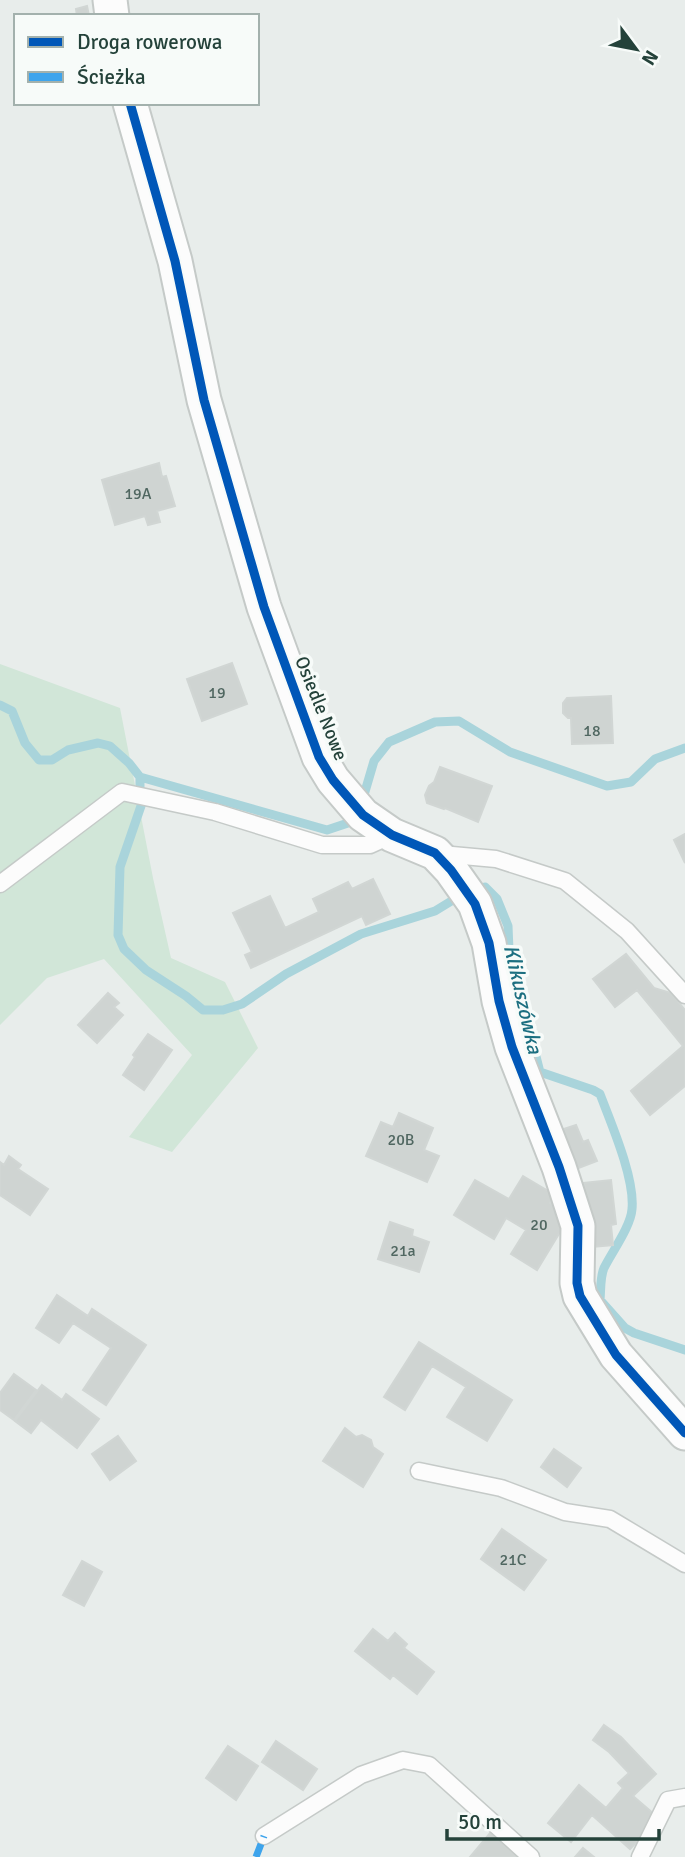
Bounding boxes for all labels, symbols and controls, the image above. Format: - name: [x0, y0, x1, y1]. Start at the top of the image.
- legend: [14, 14, 259, 105]
- north arrow: [601, 14, 671, 84]
- text: Droga rowerowa: [77, 29, 222, 55]
- text: N: [636, 46, 663, 69]
- text: Ścieżka: [77, 64, 146, 90]
- house number: 19A: [124, 484, 152, 504]
- street label: Osiedle Nowe: [289, 653, 353, 764]
- house number: 19: [208, 683, 226, 703]
- house number: 18: [583, 721, 601, 741]
- water label: Klikuszówka: [498, 942, 548, 1057]
- house number: 20B: [388, 1130, 414, 1150]
- house number: 20: [530, 1215, 548, 1235]
- house number: 21a: [390, 1241, 416, 1261]
- house number: 21C: [500, 1550, 527, 1570]
- scale bar: [447, 1798, 659, 1842]
- text: 50 m: [458, 1809, 502, 1835]

